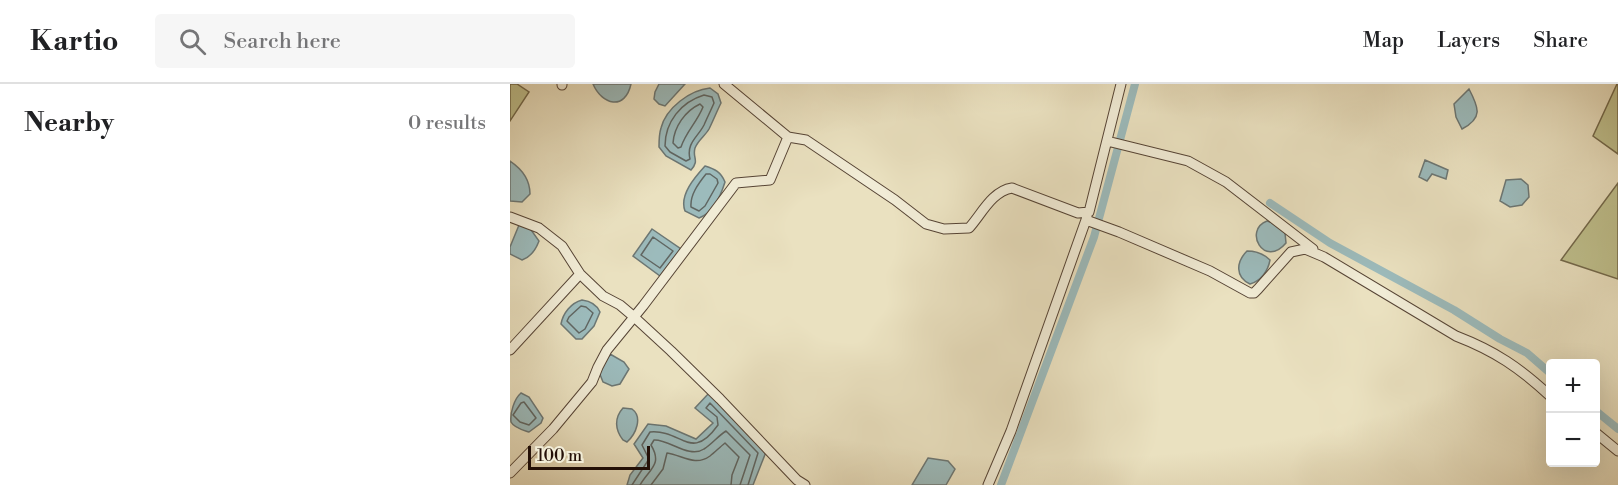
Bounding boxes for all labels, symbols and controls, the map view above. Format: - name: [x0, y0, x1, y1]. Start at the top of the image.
- search box: [155, 14, 575, 68]
- text: Kartio: [30, 24, 119, 59]
- icon: search: [176, 25, 209, 58]
- text: Search here: [224, 28, 341, 55]
- text: Map: [1363, 28, 1404, 54]
- text: Layers: [1437, 28, 1500, 54]
- text: Share: [1533, 28, 1588, 54]
- text: Nearby: [24, 107, 114, 139]
- text: 0 results: [408, 111, 486, 136]
- map controls: [1546, 359, 1600, 467]
- button: +: [1546, 359, 1600, 413]
- button: −: [1546, 413, 1600, 467]
- scale bar: [528, 443, 650, 470]
- text: 100 m: [537, 446, 582, 466]

